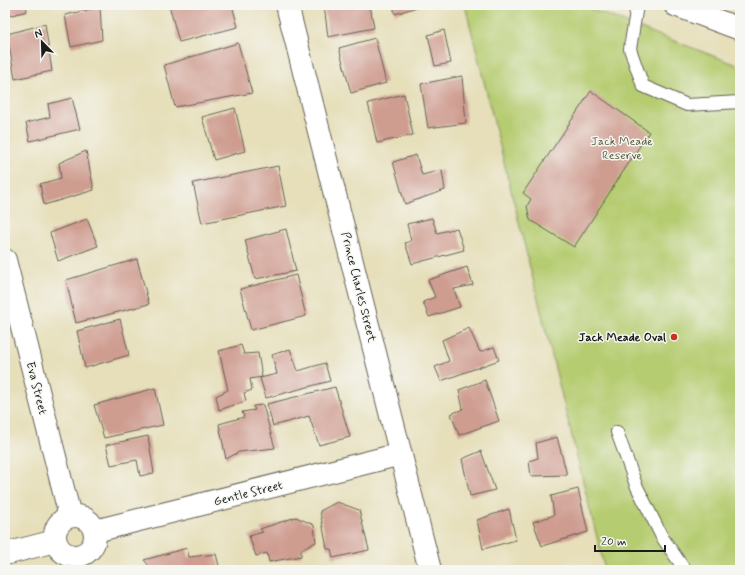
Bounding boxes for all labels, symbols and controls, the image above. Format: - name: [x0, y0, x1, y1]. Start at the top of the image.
- north arrow: [22, 22, 62, 62]
- text: N: [32, 26, 45, 42]
- park label: Jack Meade Reserve: [591, 134, 653, 164]
- street label: Prince Charles Street: [337, 230, 379, 344]
- place label: Jack Meade Oval: [579, 330, 666, 346]
- marker: Jack Meade Oval: [669, 332, 679, 342]
- street label: Eva Street: [22, 360, 50, 417]
- street label: Gentle Street: [212, 478, 285, 510]
- scale bar: [595, 527, 665, 553]
- text: 20 m: [601, 534, 627, 550]

